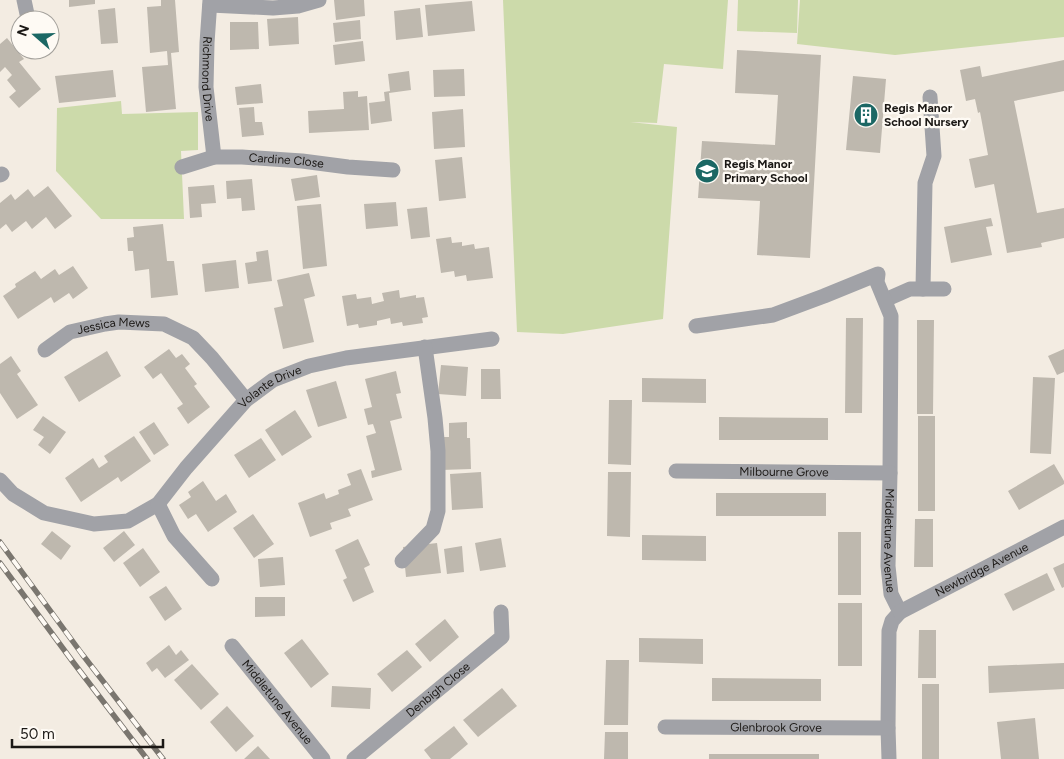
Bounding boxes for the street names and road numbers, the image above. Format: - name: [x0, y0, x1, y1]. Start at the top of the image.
- street label: Richmond Drive: [199, 36, 217, 122]
- street label: Cardine Close: [248, 150, 325, 171]
- street label: Jessica Mews: [75, 315, 151, 337]
- street label: Volante Drive: [235, 362, 304, 411]
- street label: Milbourne Grove: [739, 465, 829, 479]
- street label: Middletune Avenue: [881, 488, 898, 594]
- street label: Newbridge Avenue: [933, 539, 1031, 600]
- street label: Middletune Avenue: [239, 657, 316, 747]
- street label: Denbigh Close: [403, 659, 473, 720]
- street label: Glenbrook Grove: [730, 720, 822, 735]

